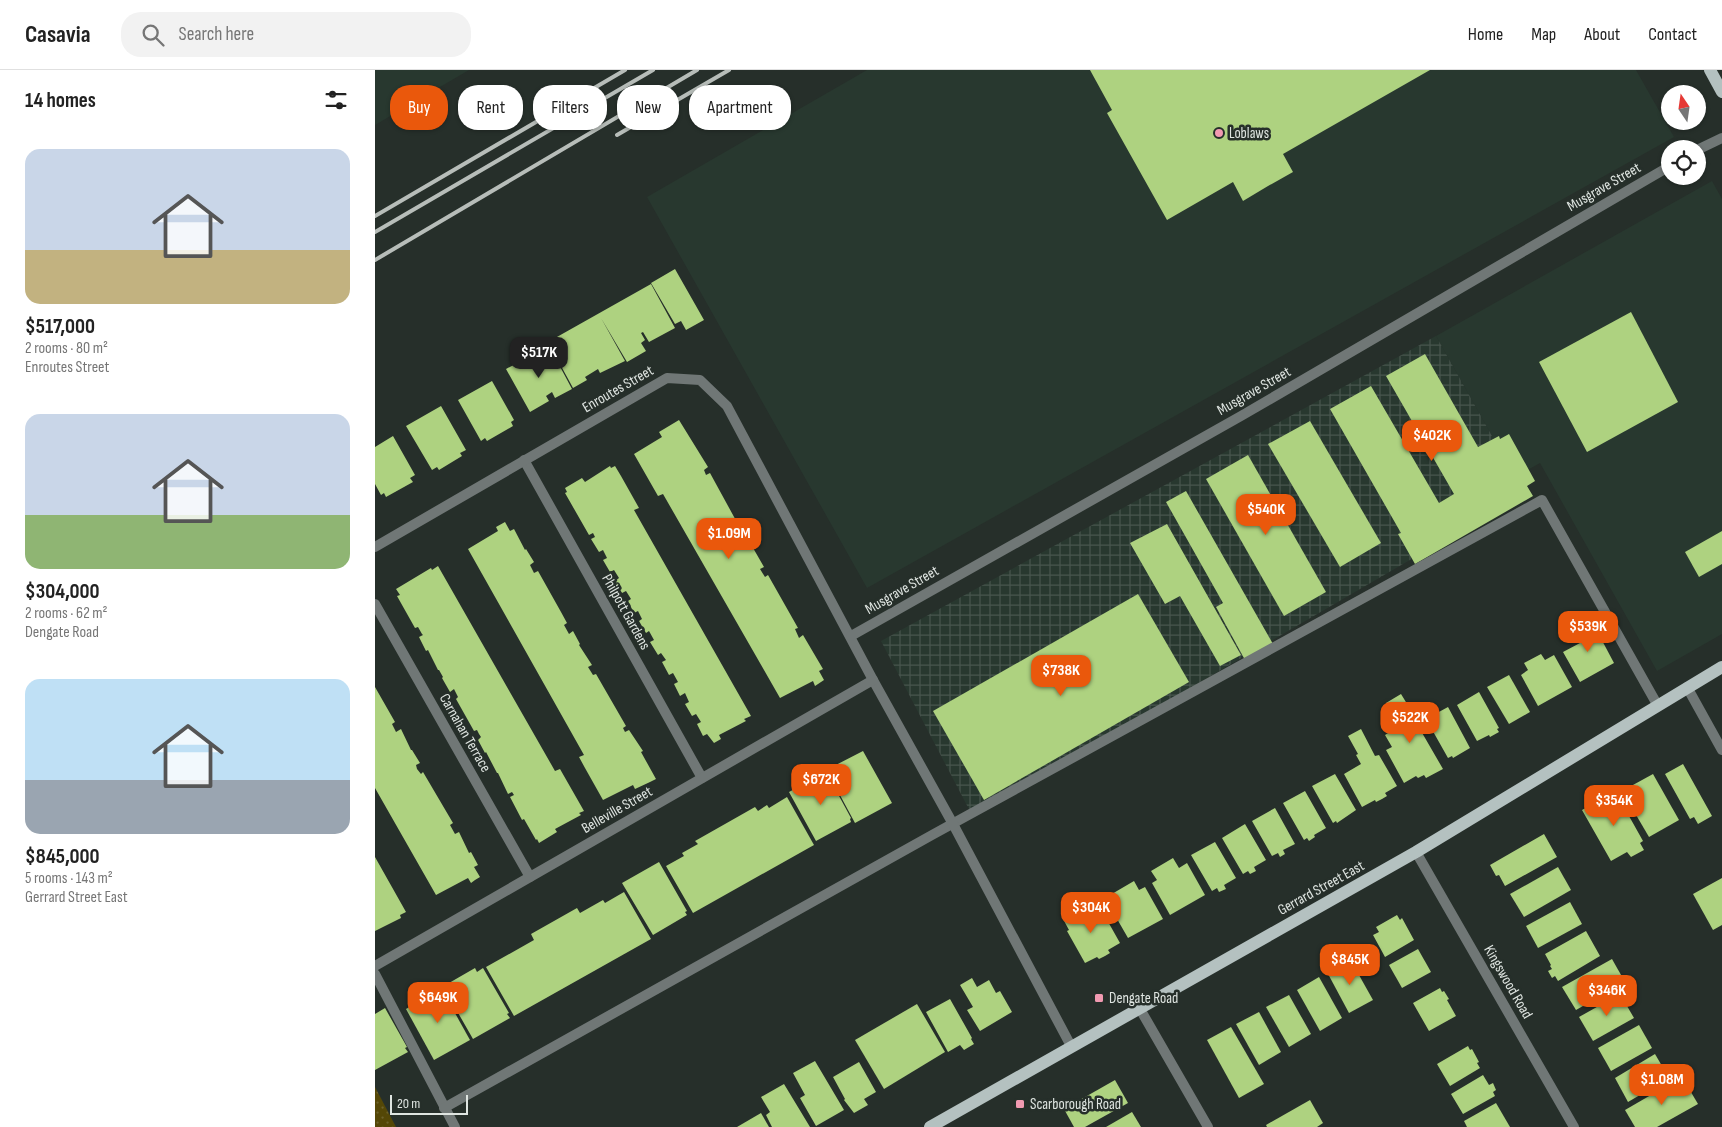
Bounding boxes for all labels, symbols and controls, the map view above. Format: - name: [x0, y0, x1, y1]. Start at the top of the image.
- search box: [121, 12, 471, 57]
- text: Casavia: [25, 20, 91, 49]
- icon: search: [139, 21, 167, 49]
- text: Search here: [179, 23, 254, 46]
- text: Home: [1468, 24, 1503, 45]
- text: Map: [1531, 24, 1556, 45]
- text: About: [1584, 24, 1620, 45]
- text: Contact: [1648, 24, 1697, 45]
- chip: Buy: [390, 85, 448, 130]
- chip: Rent: [458, 85, 523, 130]
- chip: Filters: [533, 85, 607, 130]
- chip: New: [617, 85, 679, 130]
- chip: Apartment: [689, 85, 791, 130]
- north arrow: [1661, 85, 1706, 130]
- map controls: [1661, 85, 1706, 185]
- icon: filters: [322, 86, 350, 114]
- text: 14 homes: [25, 88, 96, 113]
- place label: Loblaws: [1229, 124, 1269, 143]
- marker: Loblaws: [1213, 127, 1225, 139]
- button: locate: [1661, 140, 1706, 185]
- street label: Musgrave Street: [1564, 158, 1645, 216]
- icon: home: [143, 181, 233, 271]
- text: $517,000: [25, 314, 95, 339]
- pin: $517K: [504, 336, 574, 379]
- text: 2 rooms · 80 m²: [25, 339, 108, 358]
- text: $517K: [521, 343, 557, 362]
- text: Enroutes Street: [25, 358, 109, 377]
- street label: Enroutes Street: [579, 361, 657, 417]
- street label: Musgrave Street: [1214, 362, 1295, 420]
- pin: $402K: [1397, 420, 1467, 462]
- text: $402K: [1413, 426, 1451, 445]
- icon: home: [143, 446, 233, 536]
- pin: $540K: [1231, 494, 1301, 536]
- text: $540K: [1247, 500, 1285, 519]
- pin: $1.09M: [688, 518, 770, 560]
- text: $1.09M: [707, 524, 751, 543]
- street label: Musgrave Street: [862, 561, 943, 619]
- street label: Philpott Gardens: [597, 571, 655, 653]
- text: $304,000: [25, 579, 100, 604]
- text: 2 rooms · 62 m²: [25, 604, 108, 623]
- pin: $539K: [1553, 610, 1623, 653]
- text: $539K: [1569, 617, 1607, 636]
- text: Dengate Road: [25, 623, 99, 642]
- pin: $738K: [1026, 654, 1096, 697]
- text: $738K: [1042, 661, 1080, 680]
- street label: Carnahan Terrace: [435, 690, 495, 776]
- pin: $522K: [1375, 702, 1445, 744]
- text: $522K: [1391, 708, 1429, 727]
- icon: home: [143, 711, 233, 801]
- pin: $672K: [786, 764, 856, 806]
- text: $672K: [802, 770, 840, 789]
- street label: Belleville Street: [578, 782, 656, 838]
- pin: $354K: [1579, 784, 1649, 827]
- text: $354K: [1595, 791, 1633, 810]
- text: $845,000: [25, 844, 100, 869]
- street label: Gerrard Street East: [1274, 856, 1368, 920]
- text: 5 rooms · 143 m²: [25, 869, 113, 888]
- text: Gerrard Street East: [25, 888, 128, 907]
- pin: $304K: [1056, 892, 1126, 934]
- text: $304K: [1072, 898, 1110, 917]
- street label: Kingswood Road: [1479, 942, 1537, 1022]
- pin: $845K: [1315, 944, 1385, 986]
- text: $845K: [1331, 950, 1369, 969]
- pin: $346K: [1572, 974, 1642, 1017]
- text: $346K: [1588, 981, 1626, 1000]
- pin: $649K: [403, 982, 473, 1024]
- text: $649K: [419, 988, 457, 1007]
- place label: Dengate Road: [1109, 989, 1178, 1008]
- marker: Dengate Road: [1093, 992, 1105, 1004]
- pin: $1.08M: [1621, 1064, 1703, 1106]
- text: $1.08M: [1640, 1070, 1684, 1089]
- scale bar: [390, 1092, 467, 1115]
- text: 20 m: [397, 1095, 420, 1112]
- place label: Scarborough Road: [1030, 1095, 1121, 1114]
- marker: Scarborough Road: [1014, 1098, 1026, 1110]

